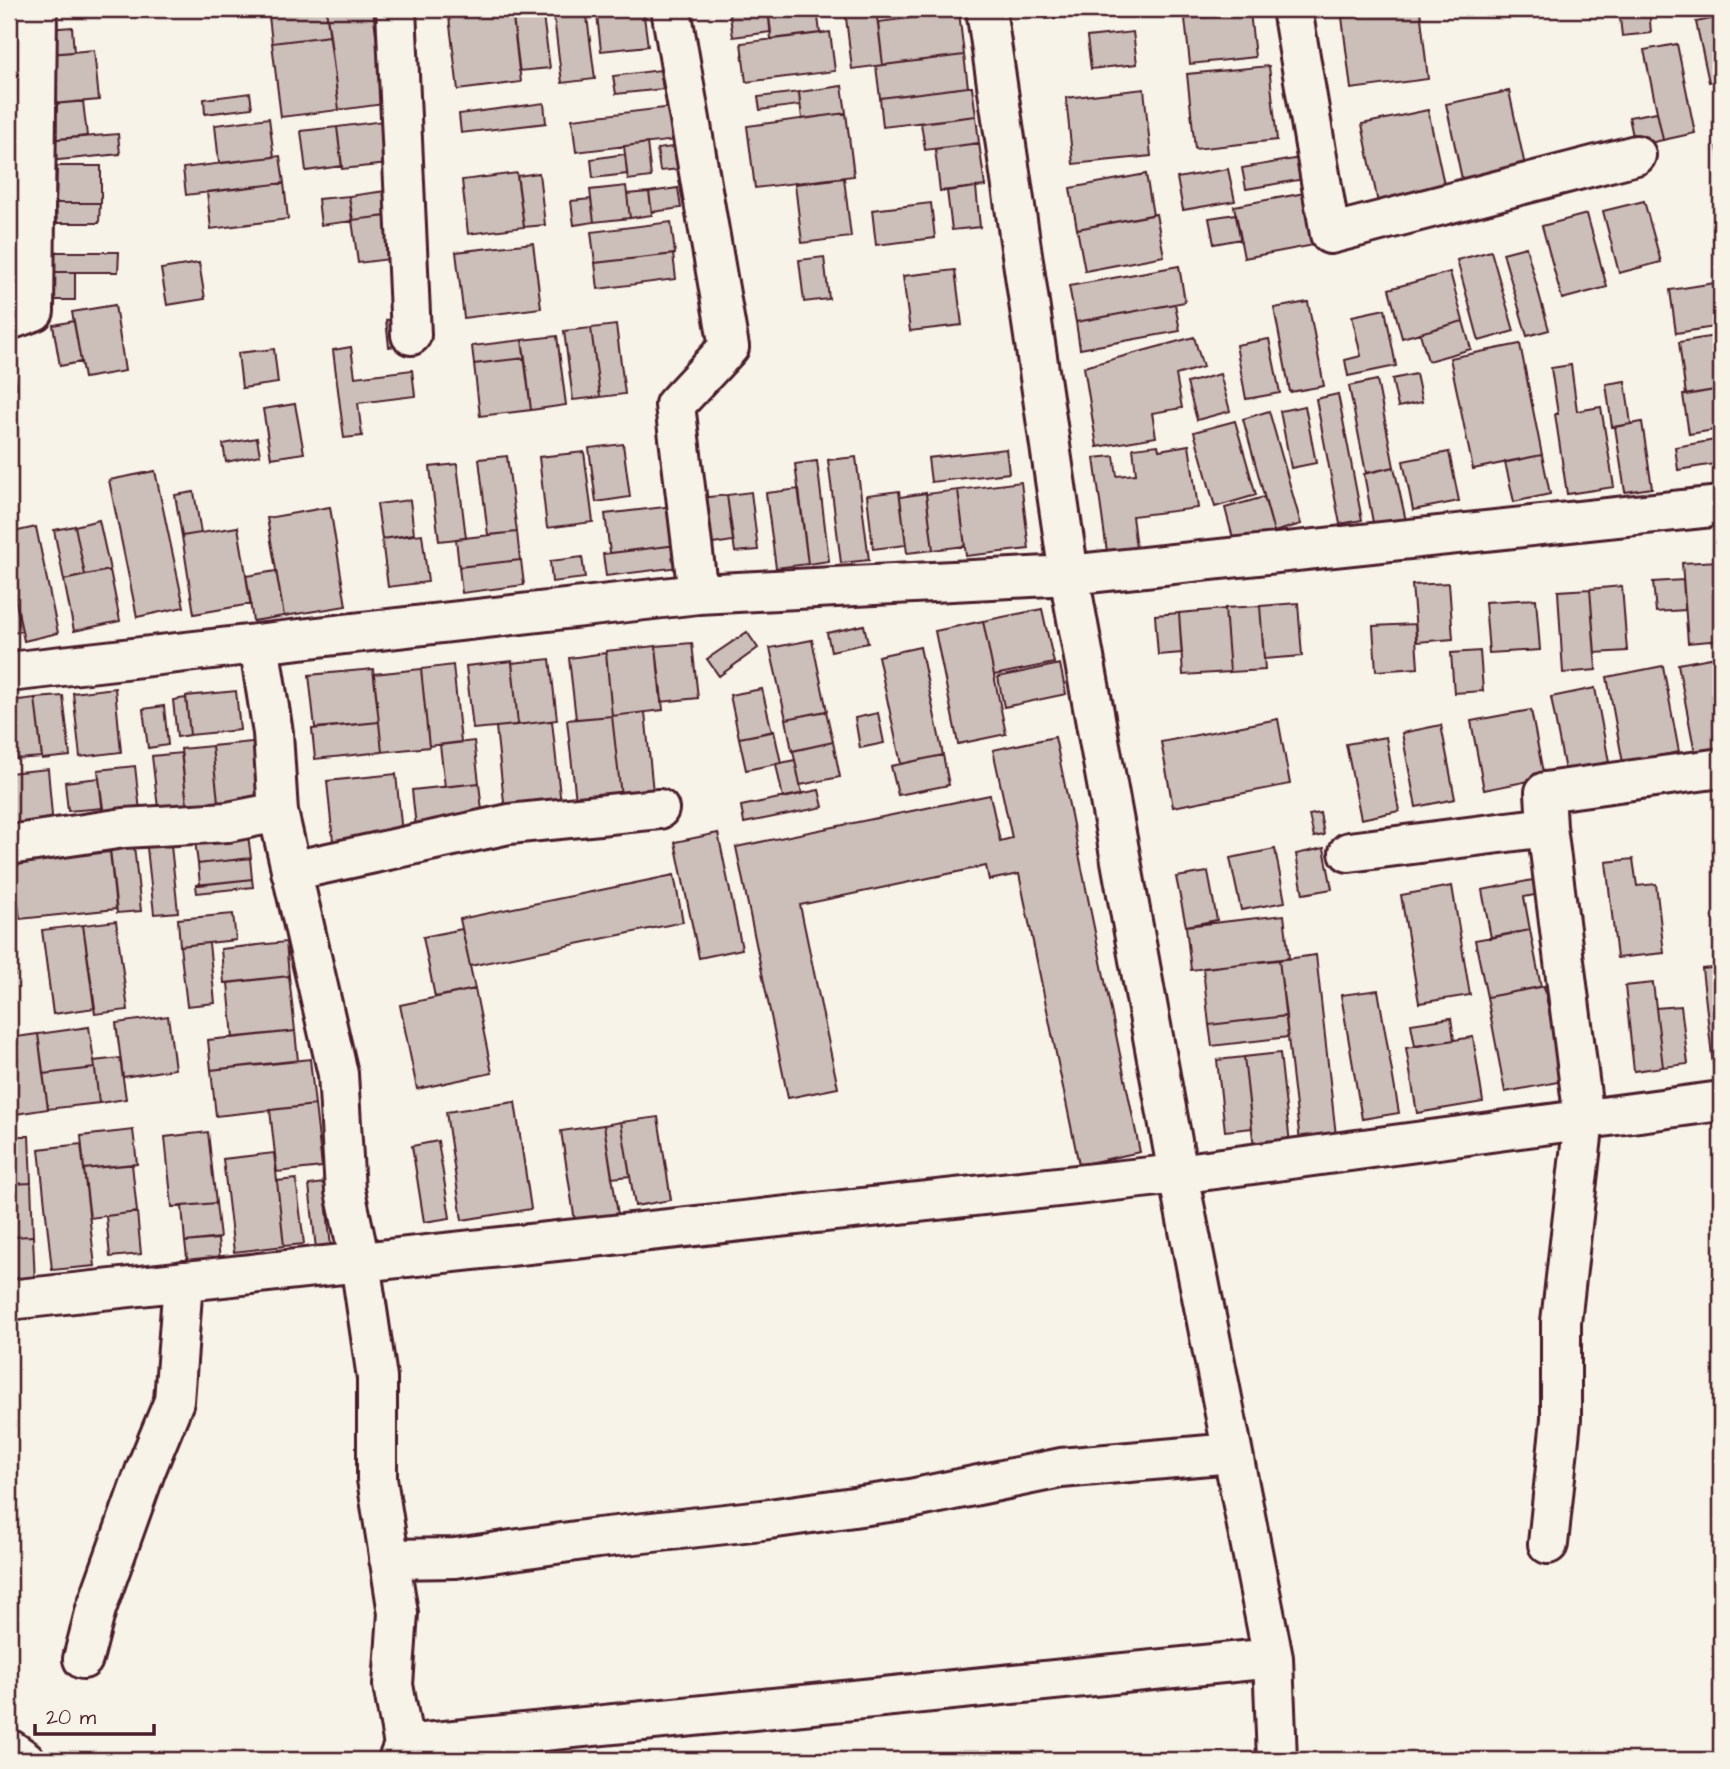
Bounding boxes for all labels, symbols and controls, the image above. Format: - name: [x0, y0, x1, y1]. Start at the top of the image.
- scale bar: [35, 1692, 154, 1736]
- text: 20 m: [46, 1703, 97, 1732]

